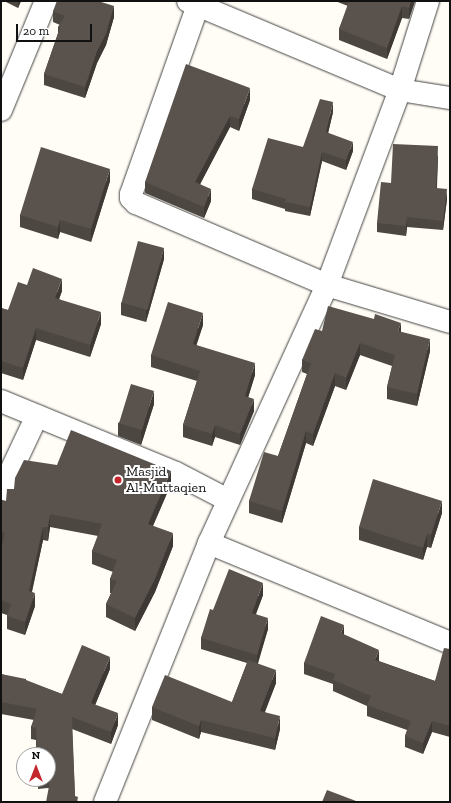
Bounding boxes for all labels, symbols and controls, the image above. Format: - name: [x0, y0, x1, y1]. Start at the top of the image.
- scale bar: [18, 16, 94, 42]
- text: 20 m: [23, 24, 49, 38]
- place label: Masjid Al-Muttaqien: [126, 464, 206, 496]
- marker: Masjid Al-Muttaqien: [113, 475, 123, 485]
- north arrow: [16, 747, 56, 787]
- text: N: [32, 749, 40, 762]

